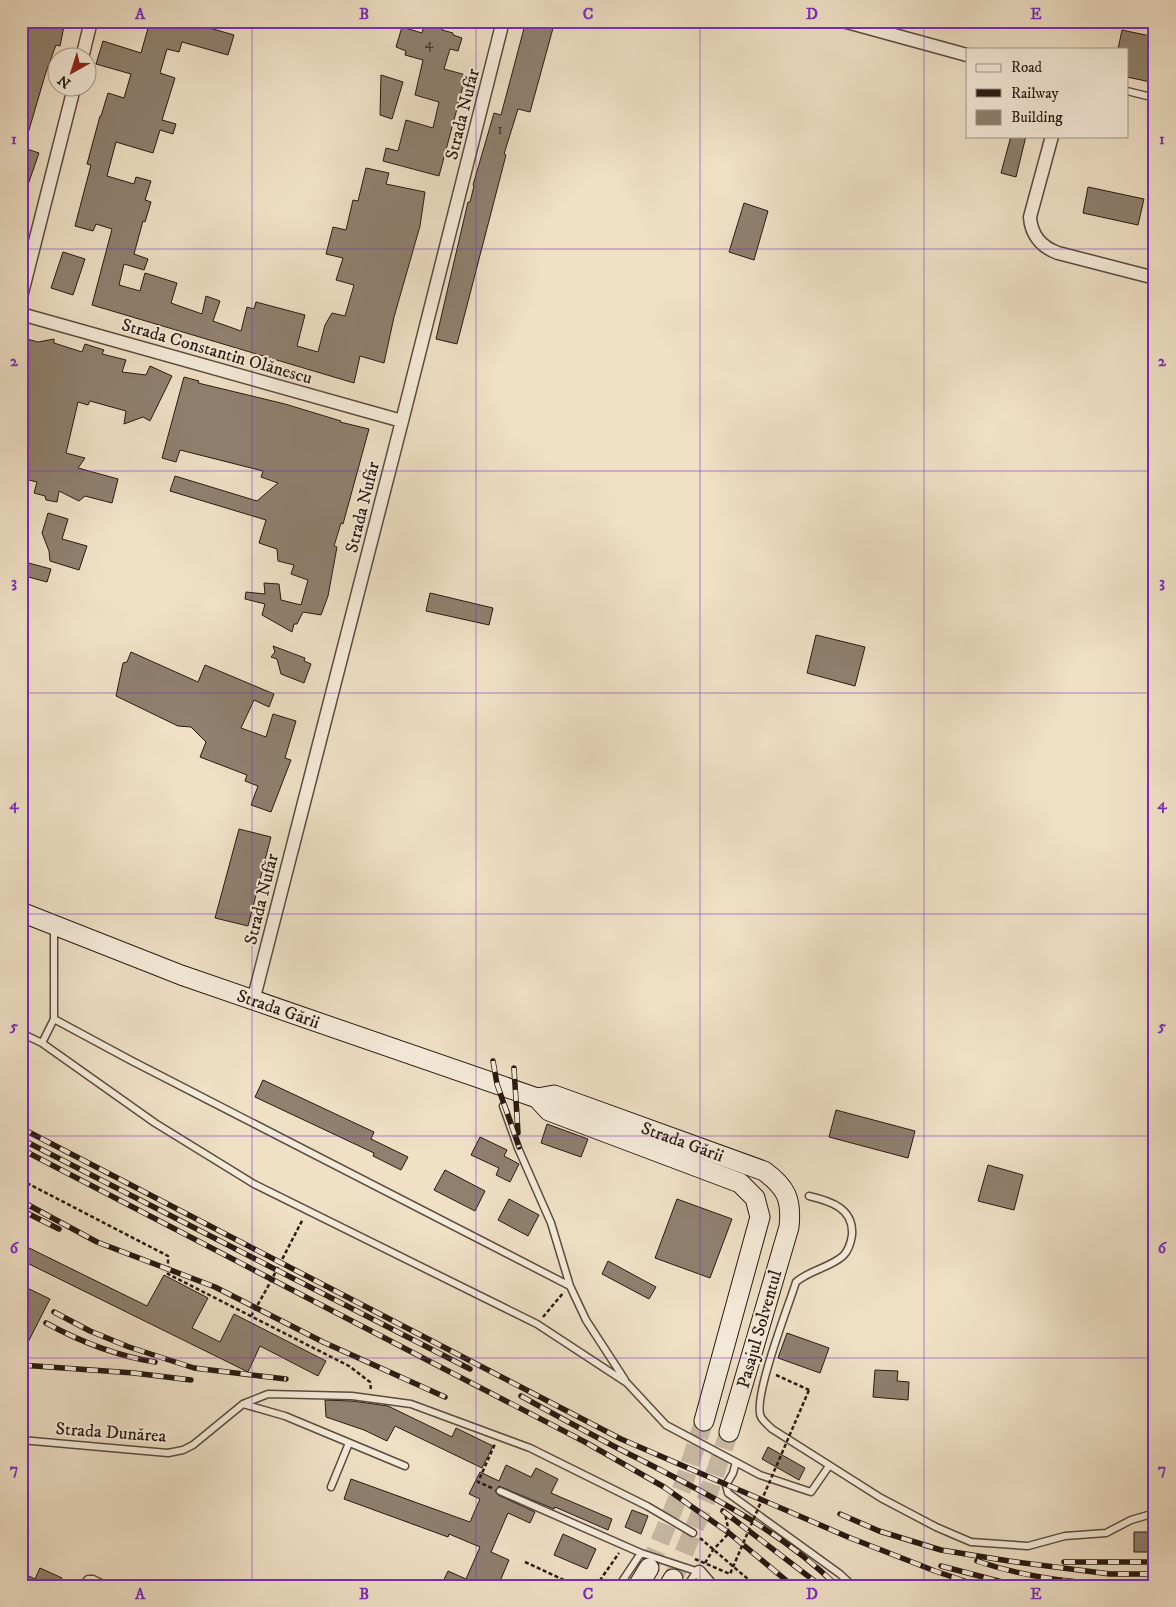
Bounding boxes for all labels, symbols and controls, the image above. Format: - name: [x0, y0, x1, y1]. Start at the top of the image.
- text: A: [134, 4, 146, 24]
- text: B: [359, 4, 369, 24]
- text: C: [583, 4, 593, 24]
- text: D: [806, 4, 818, 24]
- text: E: [1030, 4, 1042, 24]
- house number: 4: [425, 34, 434, 53]
- north arrow: [48, 48, 98, 98]
- legend: [966, 48, 1128, 138]
- text: Road: [1011, 58, 1043, 77]
- street label: Strada Nufăr: [441, 66, 485, 162]
- text: N: [54, 70, 75, 92]
- text: Railway: [1011, 84, 1059, 103]
- text: Building: [1011, 108, 1063, 127]
- house number: 1: [497, 120, 503, 139]
- text: 1: [11, 129, 17, 149]
- text: 1: [1159, 129, 1165, 149]
- street label: Strada Constantin Olănescu: [119, 314, 315, 390]
- text: 2: [10, 351, 19, 371]
- text: 2: [1158, 351, 1167, 371]
- street label: Strada Nufăr: [341, 459, 385, 555]
- text: 3: [11, 572, 17, 592]
- text: 3: [1159, 572, 1165, 592]
- text: 4: [8, 794, 19, 814]
- text: 4: [1156, 794, 1167, 814]
- street label: Strada Nufăr: [240, 851, 284, 947]
- street label: Strada Gării: [234, 985, 322, 1034]
- text: 5: [9, 1016, 18, 1036]
- text: 5: [1157, 1016, 1166, 1036]
- street label: Strada Gării: [638, 1117, 727, 1168]
- text: 6: [10, 1238, 20, 1258]
- text: 6: [1158, 1238, 1168, 1258]
- street label: Pasajul Solventul: [733, 1267, 788, 1391]
- street label: Strada Dunărea: [55, 1418, 167, 1448]
- text: 7: [10, 1459, 18, 1479]
- text: 7: [1158, 1459, 1166, 1479]
- text: A: [134, 1584, 146, 1604]
- text: B: [359, 1584, 369, 1604]
- text: C: [583, 1584, 593, 1604]
- text: D: [806, 1584, 818, 1604]
- text: E: [1030, 1584, 1042, 1604]

